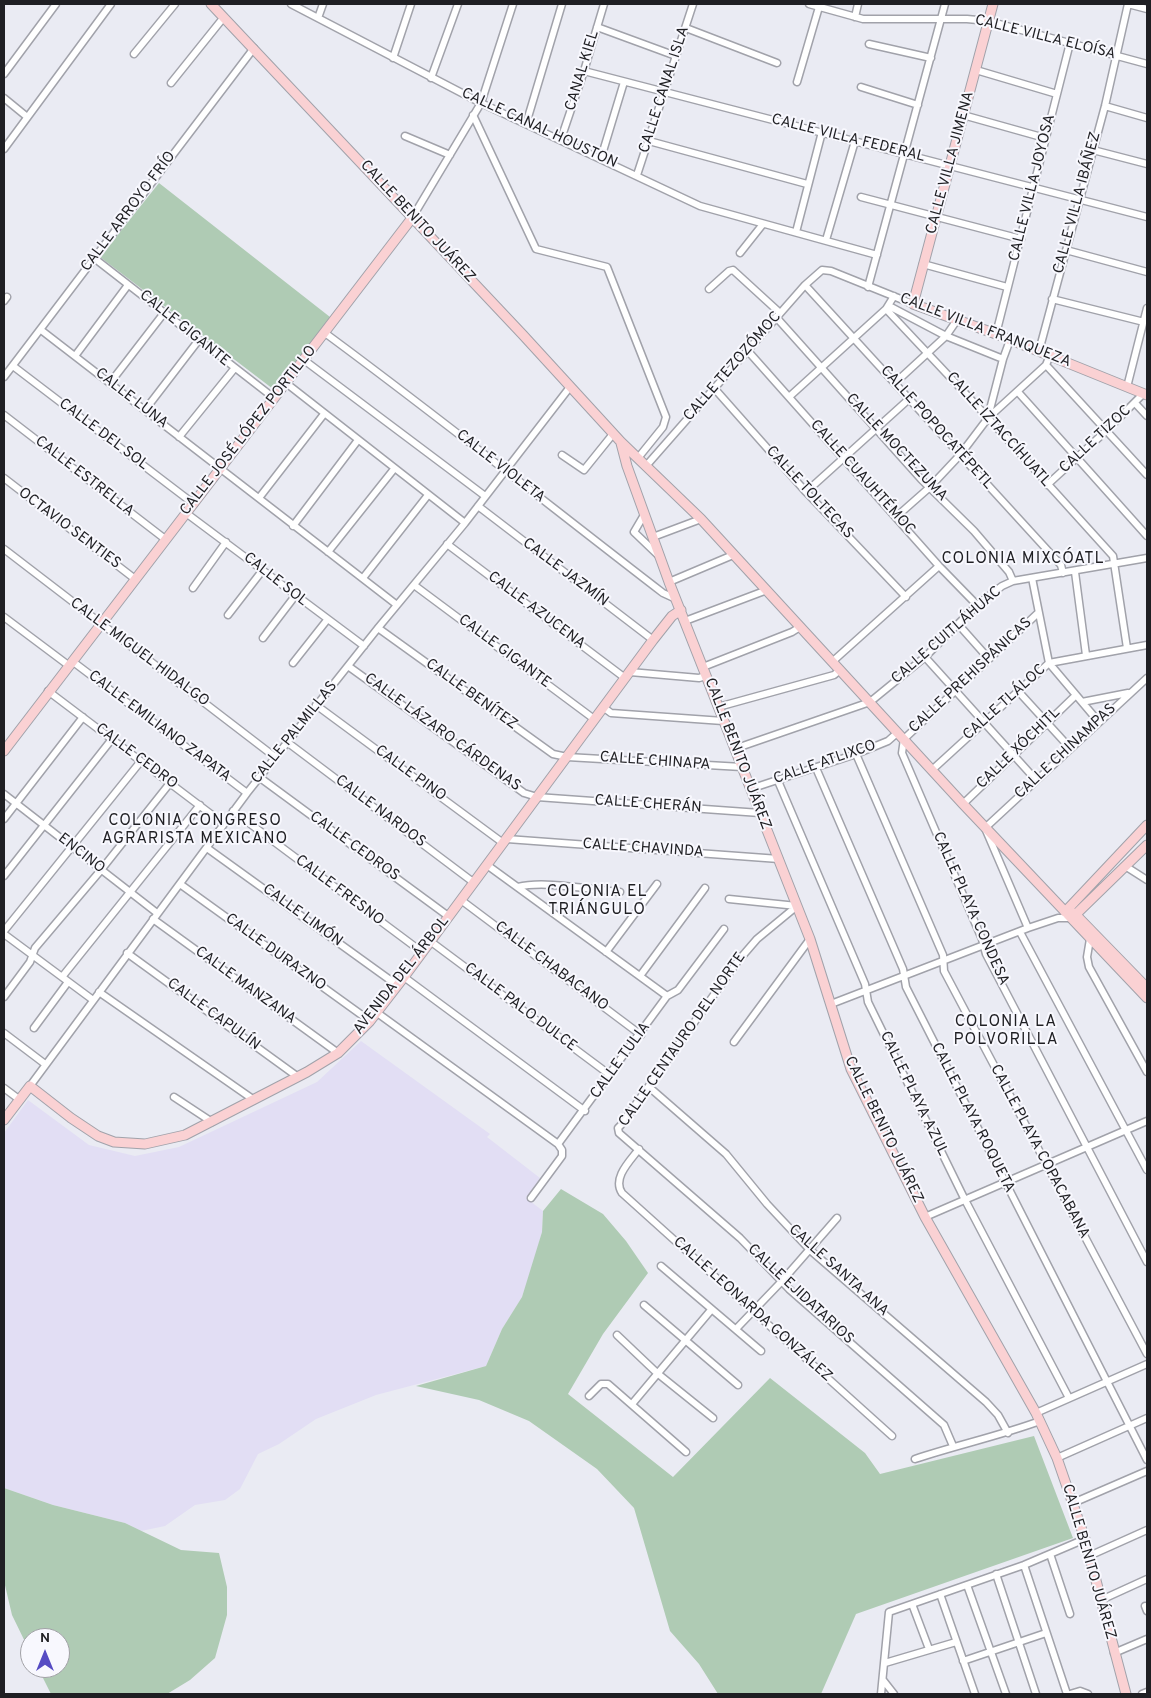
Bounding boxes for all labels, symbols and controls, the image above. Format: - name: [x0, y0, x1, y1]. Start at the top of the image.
- street label: CALLE VILLA ELOÍSA: [973, 12, 1117, 64]
- street label: CALLE CANAL ISLA: [636, 24, 694, 156]
- street label: CANAL KIEL: [562, 29, 604, 113]
- street label: CALLE CANAL HOUSTON: [458, 85, 620, 173]
- street label: CALLE VILLA JIMENA: [923, 90, 979, 236]
- street label: CALLE VILLA FEDERAL: [769, 111, 927, 167]
- street label: CALLE VILLA JOYOSA: [1006, 113, 1060, 263]
- street label: CALLE VILLA IBÁÑEZ: [1050, 130, 1106, 276]
- street label: CALLE ARROYO FRÍO: [78, 148, 180, 276]
- street label: CALLE BENITO JUÁREZ: [356, 157, 478, 287]
- street label: CALLE GIGANTE: [135, 287, 233, 371]
- street label: CALLE VILLA FRANQUEZA: [897, 290, 1073, 372]
- street label: CALLE TEZOZÓMOC: [680, 308, 786, 426]
- street label: CALLE JOSÉ LÓPEZ PORTILLO: [177, 342, 321, 520]
- street label: CALLE POPOCATÉPETL: [876, 362, 996, 494]
- street label: CALLE LUNA: [91, 365, 171, 433]
- street label: CALLE IZTACCÍHUATL: [942, 369, 1054, 491]
- street label: CALLE MOCTEZUMA: [841, 390, 951, 506]
- street label: CALLE DEL SOL: [55, 395, 151, 475]
- street label: CALLE TIZOC: [1056, 402, 1136, 478]
- street label: CALLE CUAUHTÉMOC: [806, 417, 918, 539]
- street label: CALLE VIOLETA: [452, 427, 548, 507]
- street label: CALLE ESTRELLA: [31, 433, 137, 521]
- street label: CALLE TOLTECAS: [761, 443, 857, 543]
- street label: OCTAVIO SENTIES: [14, 485, 124, 573]
- street label: CALLE JAZMÍN: [518, 535, 612, 611]
- street label: CALLE SOL: [239, 549, 311, 611]
- district label: COLONIA MIXCÓATL: [940, 550, 1106, 570]
- street label: CALLE AZUCENA: [484, 568, 588, 654]
- street label: CALLE CUITLÁHUAC: [888, 583, 1006, 689]
- street label: CALLE MIGUEL HIDALGO: [66, 595, 212, 711]
- street label: CALLE GIGANTE: [454, 611, 554, 693]
- street label: CALLE PREHISPÁNICAS: [906, 614, 1036, 738]
- street label: CALLE BENÍTEZ: [421, 656, 521, 734]
- street label: CALLE TLÁLOC: [960, 661, 1050, 745]
- street label: CALLE EMILIANO ZAPATA: [84, 667, 234, 787]
- street label: CALLE LÁZARO CÁRDENAS: [360, 670, 524, 796]
- street label: CALLE BENITO JUÁREZ: [700, 676, 774, 832]
- street label: CALLE PALMILLAS: [248, 678, 342, 788]
- street label: CALLE CHINAMPAS: [1012, 700, 1120, 804]
- street label: CALLE XÓCHITL: [973, 705, 1065, 793]
- street label: CALLE CEDRO: [91, 720, 181, 794]
- street label: CALLE ATLIXCO: [771, 737, 879, 789]
- street label: CALLE PINO: [371, 742, 449, 806]
- street label: CALLE CHINAPA: [599, 749, 711, 775]
- street label: CALLE NARDOS: [331, 772, 429, 852]
- street label: CALLE CHERÁN: [594, 792, 702, 818]
- street label: CALLE CEDROS: [305, 808, 403, 886]
- district label: COLONIA CONGRESO AGRARISTA MEXICANO: [100, 812, 290, 850]
- street label: CALLE PLAYA CONDESA: [928, 829, 1012, 989]
- street label: ENCINO: [54, 830, 108, 878]
- street label: CALLE CHAVINDA: [582, 836, 704, 862]
- street label: CALLE FRESNO: [291, 852, 387, 930]
- street label: CALLE LIMÓN: [258, 881, 346, 951]
- district label: COLONIA EL TRIÁNGULO: [545, 883, 649, 921]
- street label: CALLE DURAZNO: [221, 910, 329, 996]
- street label: AVENIDA DEL ÁRBOL: [350, 913, 454, 1039]
- street label: CALLE CHABACANO: [491, 918, 611, 1016]
- street label: CALLE MANZANA: [191, 943, 299, 1029]
- street label: CALLE CENTAURO DEL NORTE: [616, 949, 750, 1131]
- street label: CALLE PALO DULCE: [460, 960, 580, 1056]
- street label: CALLE CAPULÍN: [163, 975, 263, 1055]
- district label: COLONIA LA POLVORILLA: [952, 1013, 1060, 1051]
- street label: CALLE TULIA: [587, 1019, 655, 1103]
- street label: CALLE PLAYA AZUL: [875, 1029, 951, 1159]
- street label: CALLE PLAYA ROQUETA: [926, 1040, 1018, 1196]
- street label: CALLE BENITO JUÁREZ: [840, 1054, 926, 1206]
- street label: CALLE PLAYA COPACABANA: [985, 1062, 1093, 1242]
- street label: CALLE SANTA ANA: [784, 1221, 892, 1321]
- street label: CALLE LEONARDA GONZÁLEZ: [669, 1234, 835, 1386]
- street label: CALLE EJIDATARIOS: [743, 1241, 857, 1349]
- street label: CALLE BENITO JUÁREZ: [1057, 1482, 1119, 1642]
- north arrow: [20, 1628, 70, 1678]
- text: N: [40, 1630, 50, 1647]

